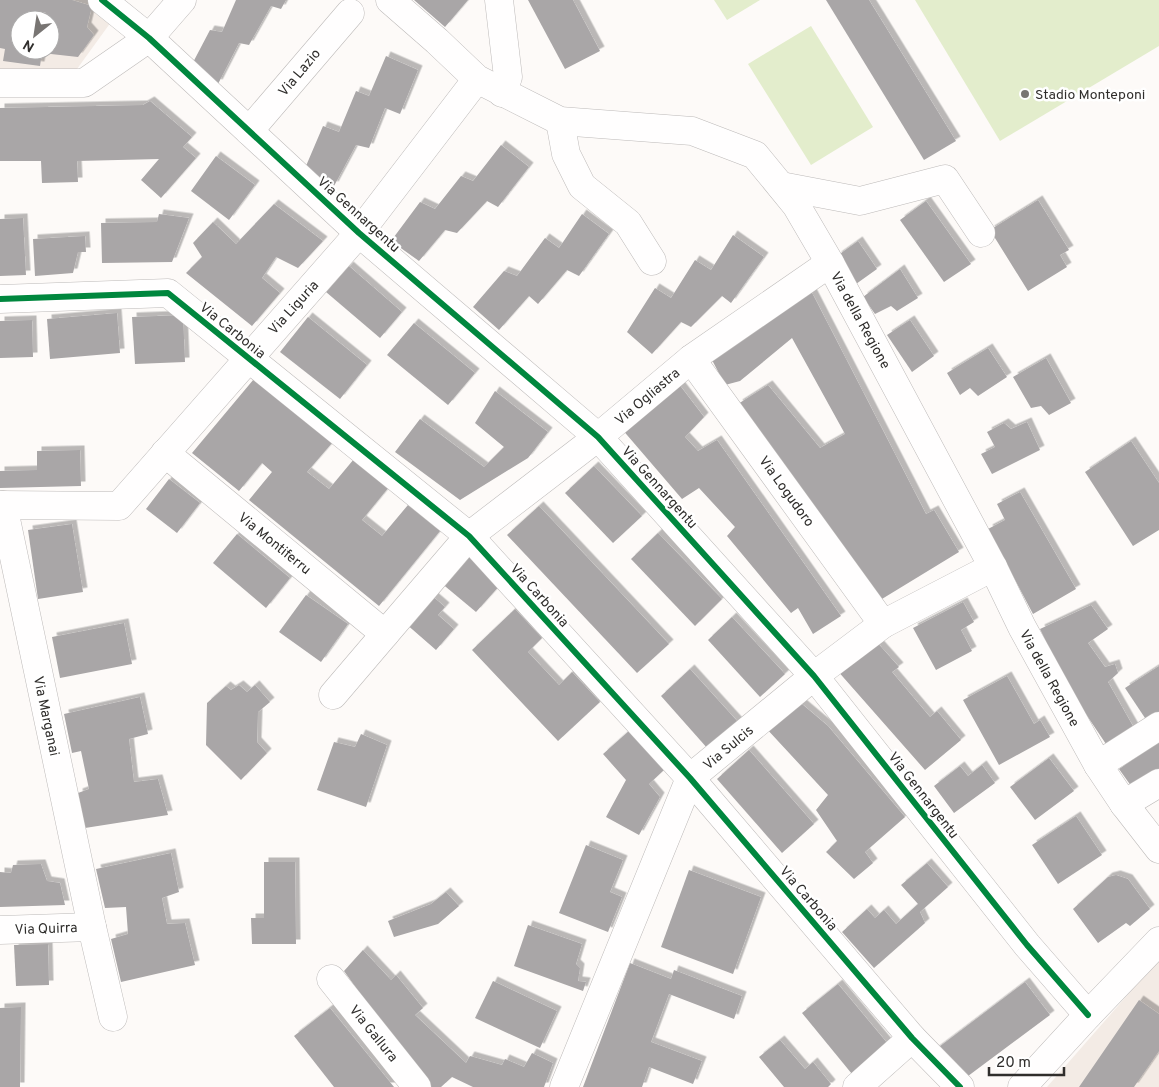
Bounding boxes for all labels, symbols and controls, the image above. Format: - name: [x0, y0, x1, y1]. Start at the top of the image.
- north arrow: [10, 10, 60, 60]
- text: N: [21, 35, 38, 55]
- street label: Via Lazio: [275, 46, 325, 100]
- place label: Stadio Monteponi: [1035, 87, 1145, 104]
- marker: Stadio Monteponi: [1019, 88, 1031, 100]
- street label: Via Gennargentu: [313, 174, 403, 257]
- street label: Via della Regione: [826, 269, 893, 372]
- street label: Via Liguria: [265, 277, 323, 339]
- street label: Via Carbonia: [196, 299, 268, 363]
- street label: Via Ogliastra: [612, 365, 684, 429]
- street label: Via Gennargentu: [617, 443, 700, 533]
- street label: Via Logudoro: [754, 453, 817, 531]
- street label: Via Montiferru: [234, 510, 314, 579]
- street label: Via Carbonia: [506, 561, 572, 631]
- street label: Via della Regione: [1015, 627, 1082, 730]
- street label: Via Marganai: [29, 675, 62, 758]
- street label: Via Sulcis: [700, 722, 758, 774]
- street label: Via Gennargentu: [884, 749, 962, 843]
- street label: Via Carbonia: [775, 863, 841, 935]
- street label: Via Quirra: [14, 920, 78, 939]
- street label: Via Gallura: [345, 1002, 401, 1066]
- scale bar: [989, 1044, 1064, 1076]
- text: 20 m: [996, 1054, 1031, 1073]

